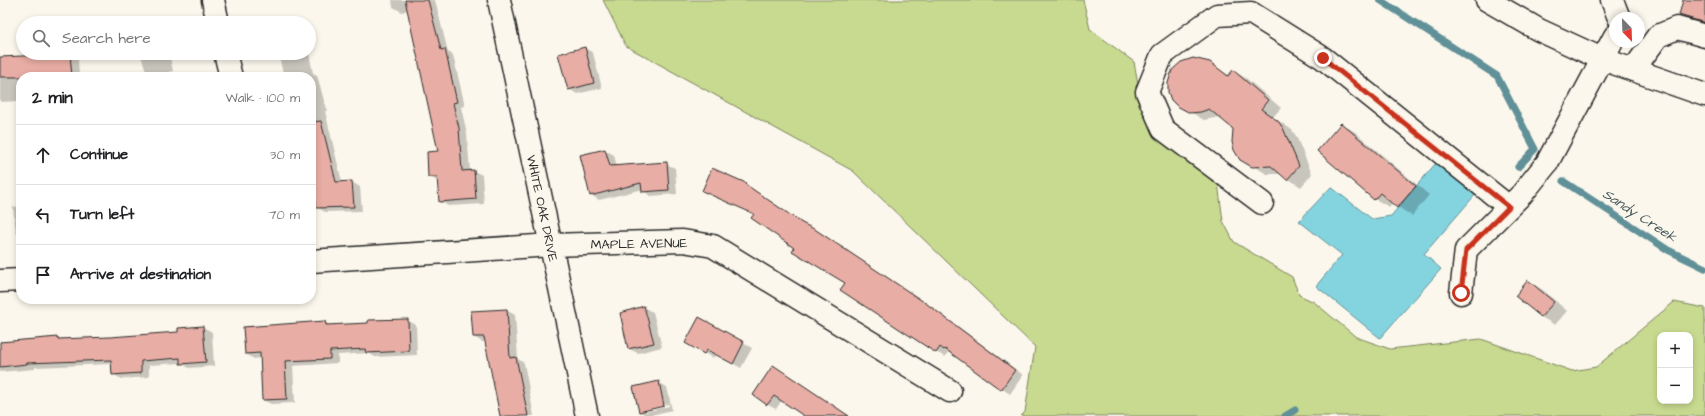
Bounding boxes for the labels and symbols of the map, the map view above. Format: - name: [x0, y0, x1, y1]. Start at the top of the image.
- north arrow: [1609, 12, 1645, 48]
- route end: [1314, 49, 1332, 67]
- street label: WHITE OAK DRIVE: [522, 153, 562, 264]
- water label: Sandy Creek: [1598, 184, 1681, 248]
- street label: MAPLE AVENUE: [591, 234, 688, 254]
- route start: [1452, 284, 1470, 302]

